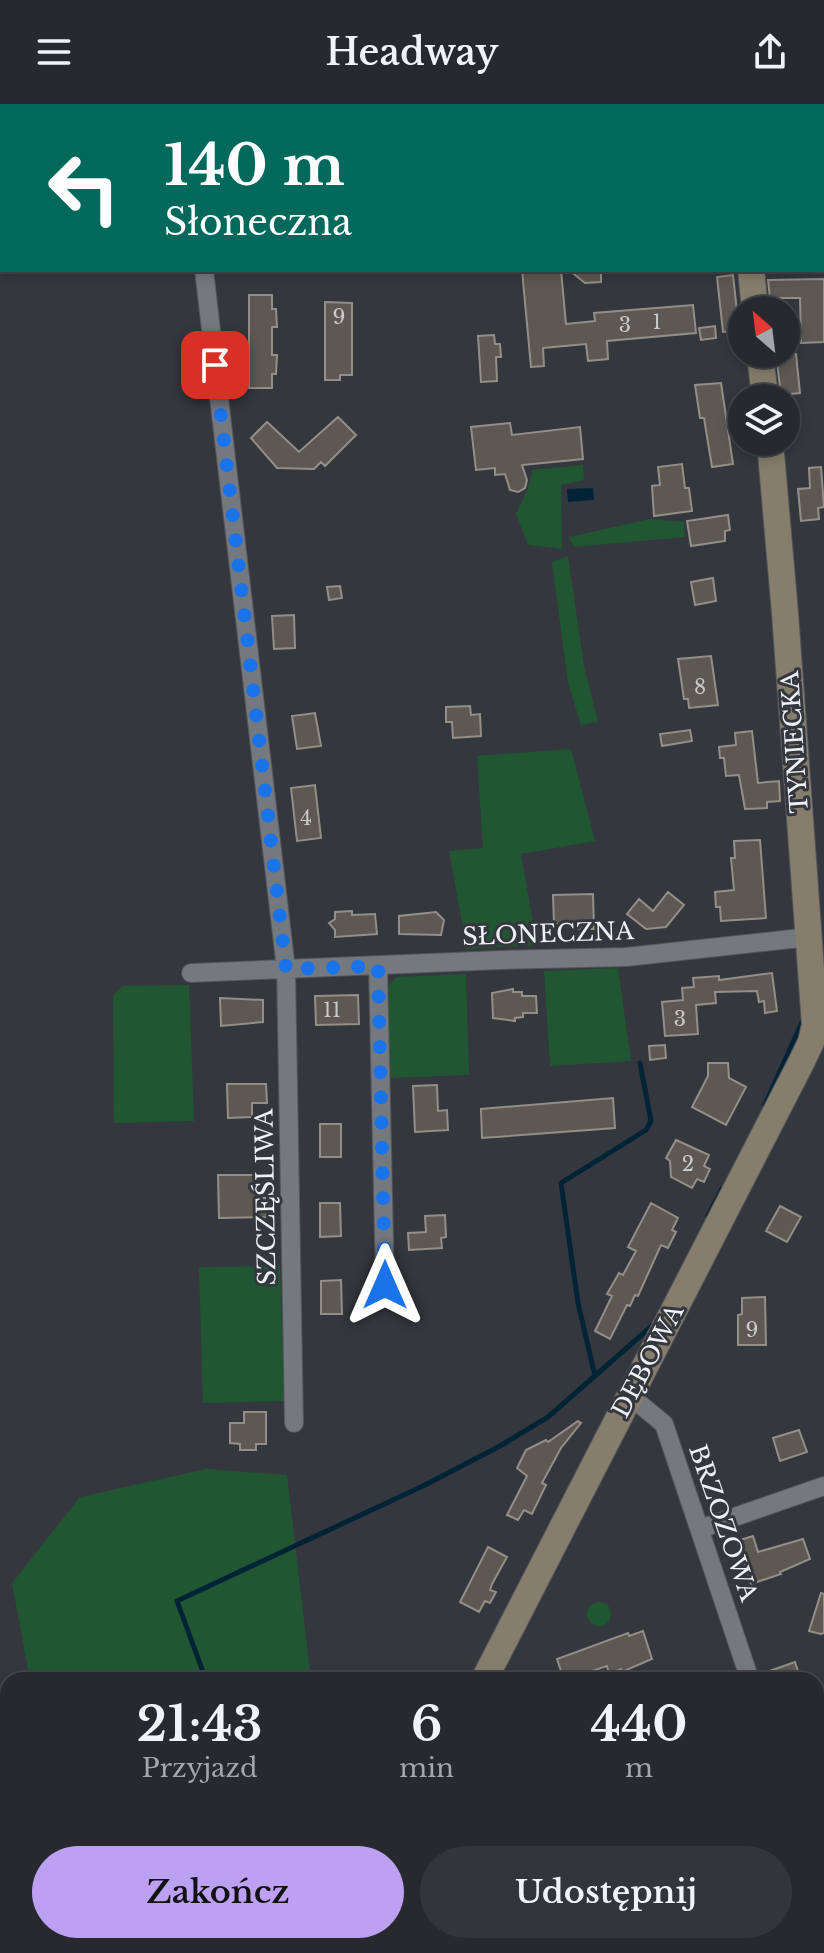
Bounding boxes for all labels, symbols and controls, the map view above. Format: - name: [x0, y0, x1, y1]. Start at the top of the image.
- icon: menu: [32, 30, 76, 74]
- text: Headway: [326, 30, 498, 75]
- icon: share: [748, 30, 792, 74]
- text: 140 m: [164, 131, 345, 200]
- icon: left: [32, 136, 136, 240]
- text: Słoneczna: [164, 200, 352, 245]
- north arrow: [728, 296, 800, 368]
- map controls: [728, 296, 800, 456]
- house number: 9: [333, 305, 345, 329]
- house number: 1: [653, 310, 661, 334]
- house number: 3: [619, 313, 631, 337]
- pin: [181, 331, 249, 399]
- icon: arrive: [193, 343, 237, 387]
- button: layers: [728, 384, 800, 456]
- street label: TYNIECKA: [775, 670, 814, 814]
- house number: 8: [694, 675, 706, 699]
- house number: 4: [300, 806, 312, 830]
- street label: SŁONECZNA: [462, 916, 635, 951]
- house number: 11: [323, 998, 341, 1022]
- house number: 3: [674, 1007, 686, 1031]
- street label: SZCZĘŚLIWA: [248, 1108, 282, 1286]
- house number: 2: [682, 1152, 694, 1176]
- position arrow: [343, 1243, 427, 1327]
- street label: DĘBOWA: [606, 1299, 690, 1422]
- house number: 9: [746, 1318, 758, 1342]
- street label: BRZOZOWA: [683, 1441, 764, 1605]
- text: 21:43: [137, 1694, 263, 1754]
- text: 6: [411, 1694, 443, 1754]
- text: 440: [591, 1694, 688, 1754]
- text: Przyjazd: [142, 1752, 258, 1784]
- text: min: [399, 1752, 454, 1784]
- text: m: [625, 1752, 653, 1784]
- button: Zakończ: [32, 1846, 404, 1938]
- button: Udostępnij: [420, 1846, 792, 1938]

